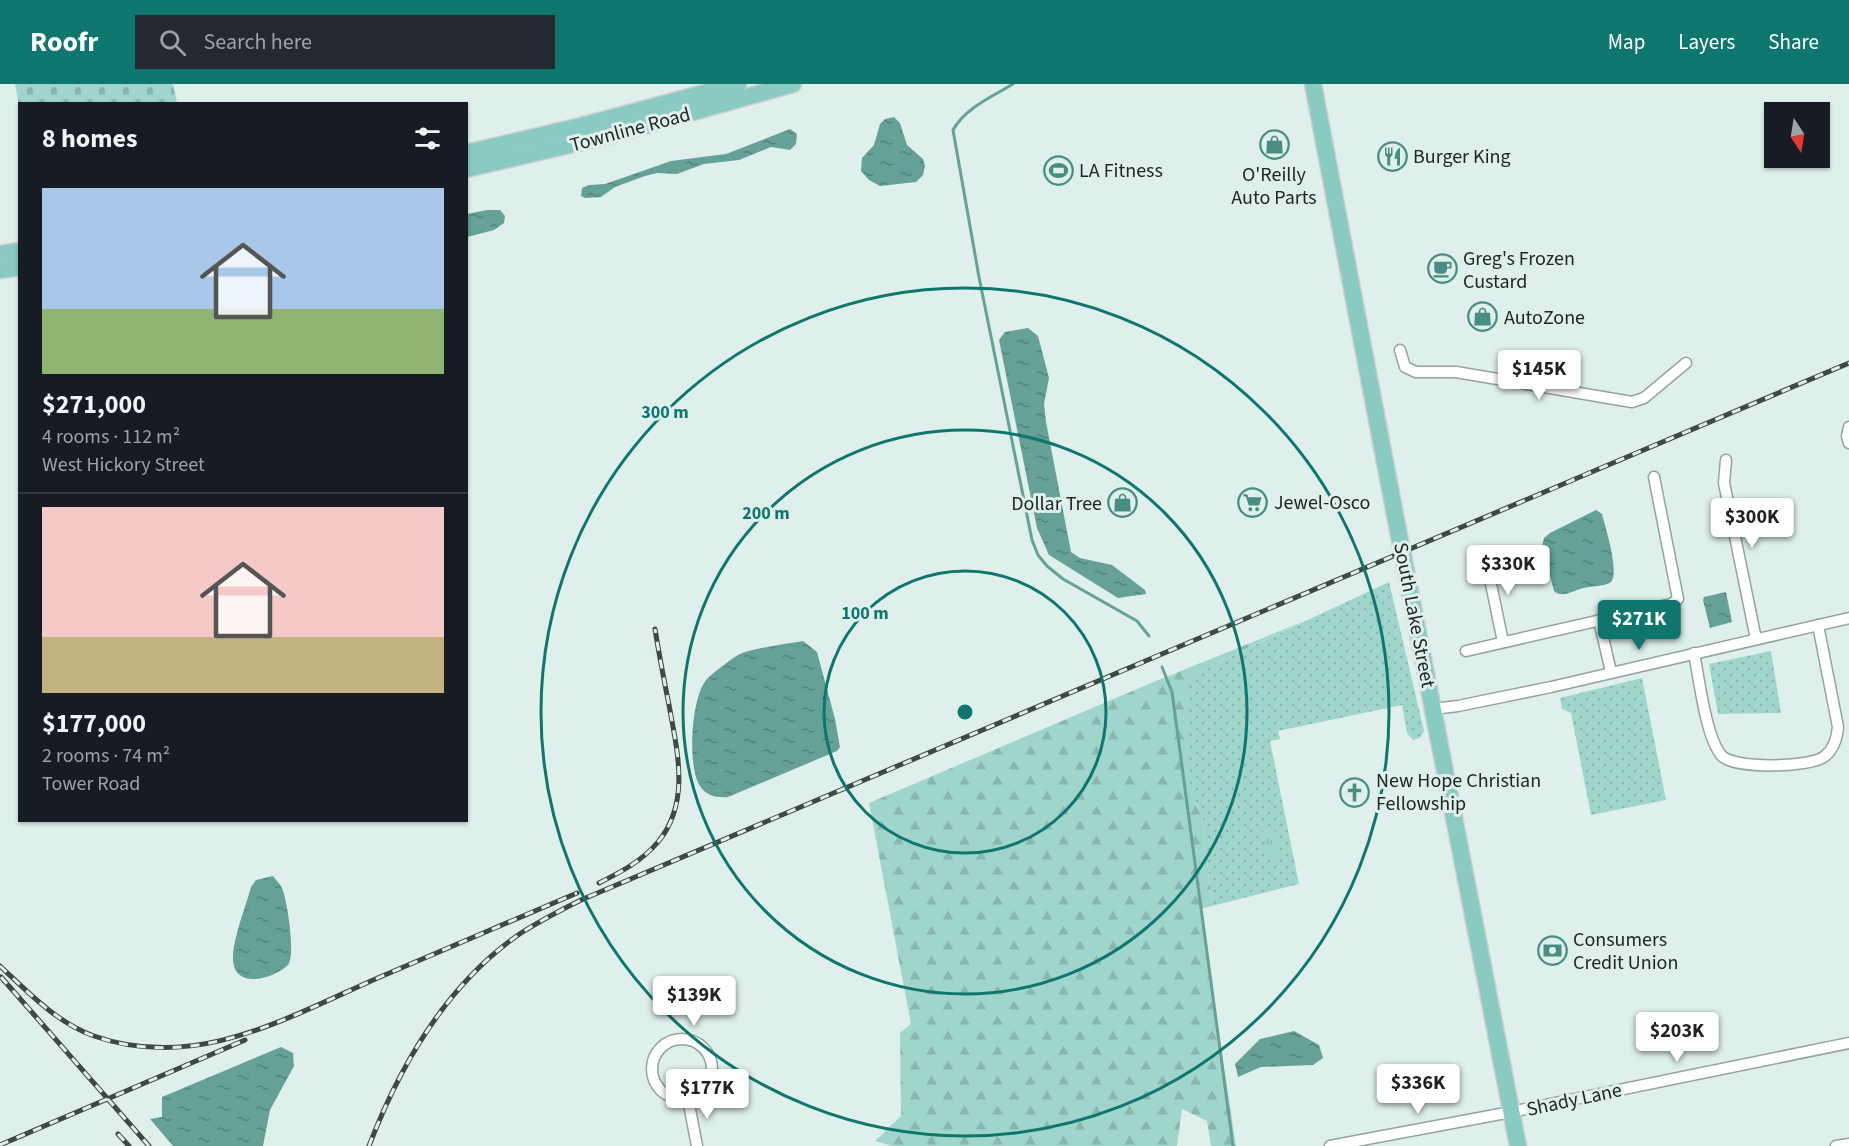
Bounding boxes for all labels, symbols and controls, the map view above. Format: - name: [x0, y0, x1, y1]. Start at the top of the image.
- search box: [135, 15, 555, 69]
- text: Roofr: [30, 22, 99, 62]
- icon: search: [156, 26, 189, 59]
- text: Search here: [204, 26, 312, 58]
- text: Map: [1608, 27, 1645, 57]
- text: Layers: [1678, 27, 1735, 57]
- text: Share: [1768, 27, 1819, 57]
- street label: Townline Road: [567, 100, 693, 159]
- north arrow: [1764, 102, 1830, 168]
- map controls: [1764, 102, 1830, 168]
- text: 8 homes: [42, 120, 137, 157]
- icon: filters: [411, 122, 444, 155]
- shop icon: O'Reilly Auto Parts: [1258, 128, 1290, 160]
- restaurant icon: Burger King: [1376, 140, 1408, 172]
- place label: Burger King: [1413, 143, 1511, 171]
- sports icon: LA Fitness: [1042, 154, 1074, 186]
- place label: LA Fitness: [1079, 157, 1163, 185]
- place label: O'Reilly Auto Parts: [1231, 161, 1317, 212]
- icon: home: [189, 227, 297, 335]
- place label: Greg's Frozen Custard: [1463, 245, 1575, 296]
- cafe icon: Greg's Frozen Custard: [1426, 253, 1458, 285]
- shop icon: AutoZone: [1467, 301, 1499, 333]
- place label: AutoZone: [1504, 304, 1585, 332]
- pin: $145K: [1497, 350, 1581, 401]
- text: $145K: [1512, 355, 1566, 383]
- text: $271,000: [42, 386, 146, 423]
- text: 300 m: [641, 400, 689, 425]
- text: 4 rooms · 112 m²: [42, 423, 180, 451]
- text: West Hickory Street: [42, 451, 205, 479]
- supermarket icon: Jewel-Osco: [1237, 486, 1269, 518]
- shop icon: Dollar Tree: [1107, 487, 1139, 519]
- place label: Jewel-Osco: [1274, 489, 1370, 517]
- place label: Dollar Tree: [1011, 490, 1102, 518]
- pin: $300K: [1710, 498, 1794, 549]
- text: 200 m: [742, 501, 790, 526]
- text: $300K: [1725, 503, 1779, 531]
- street label: South Lake Street: [1386, 540, 1442, 690]
- pin: $330K: [1466, 545, 1550, 596]
- icon: home: [189, 546, 297, 654]
- text: $330K: [1481, 550, 1535, 578]
- pin: $271K: [1597, 600, 1681, 651]
- text: 100 m: [841, 601, 889, 626]
- text: $271K: [1612, 605, 1666, 633]
- centre of rings: [955, 702, 975, 722]
- text: $177,000: [42, 705, 146, 742]
- text: 2 rooms · 74 m²: [42, 742, 170, 770]
- place label: New Hope Christian Fellowship: [1376, 767, 1541, 818]
- text: Tower Road: [42, 770, 140, 798]
- church icon: New Hope Christian Fellowship: [1339, 776, 1371, 808]
- place label: Consumers Credit Union: [1573, 926, 1678, 977]
- bank icon: Consumers Credit Union: [1536, 934, 1568, 966]
- pin: $139K: [652, 976, 736, 1027]
- text: $139K: [667, 981, 721, 1009]
- pin: $203K: [1635, 1012, 1719, 1063]
- text: $203K: [1650, 1017, 1704, 1045]
- pin: $336K: [1376, 1064, 1460, 1115]
- pin: $177K: [665, 1069, 749, 1120]
- text: $336K: [1391, 1069, 1445, 1097]
- text: $177K: [680, 1074, 734, 1102]
- street label: Shady Lane: [1524, 1076, 1625, 1124]

